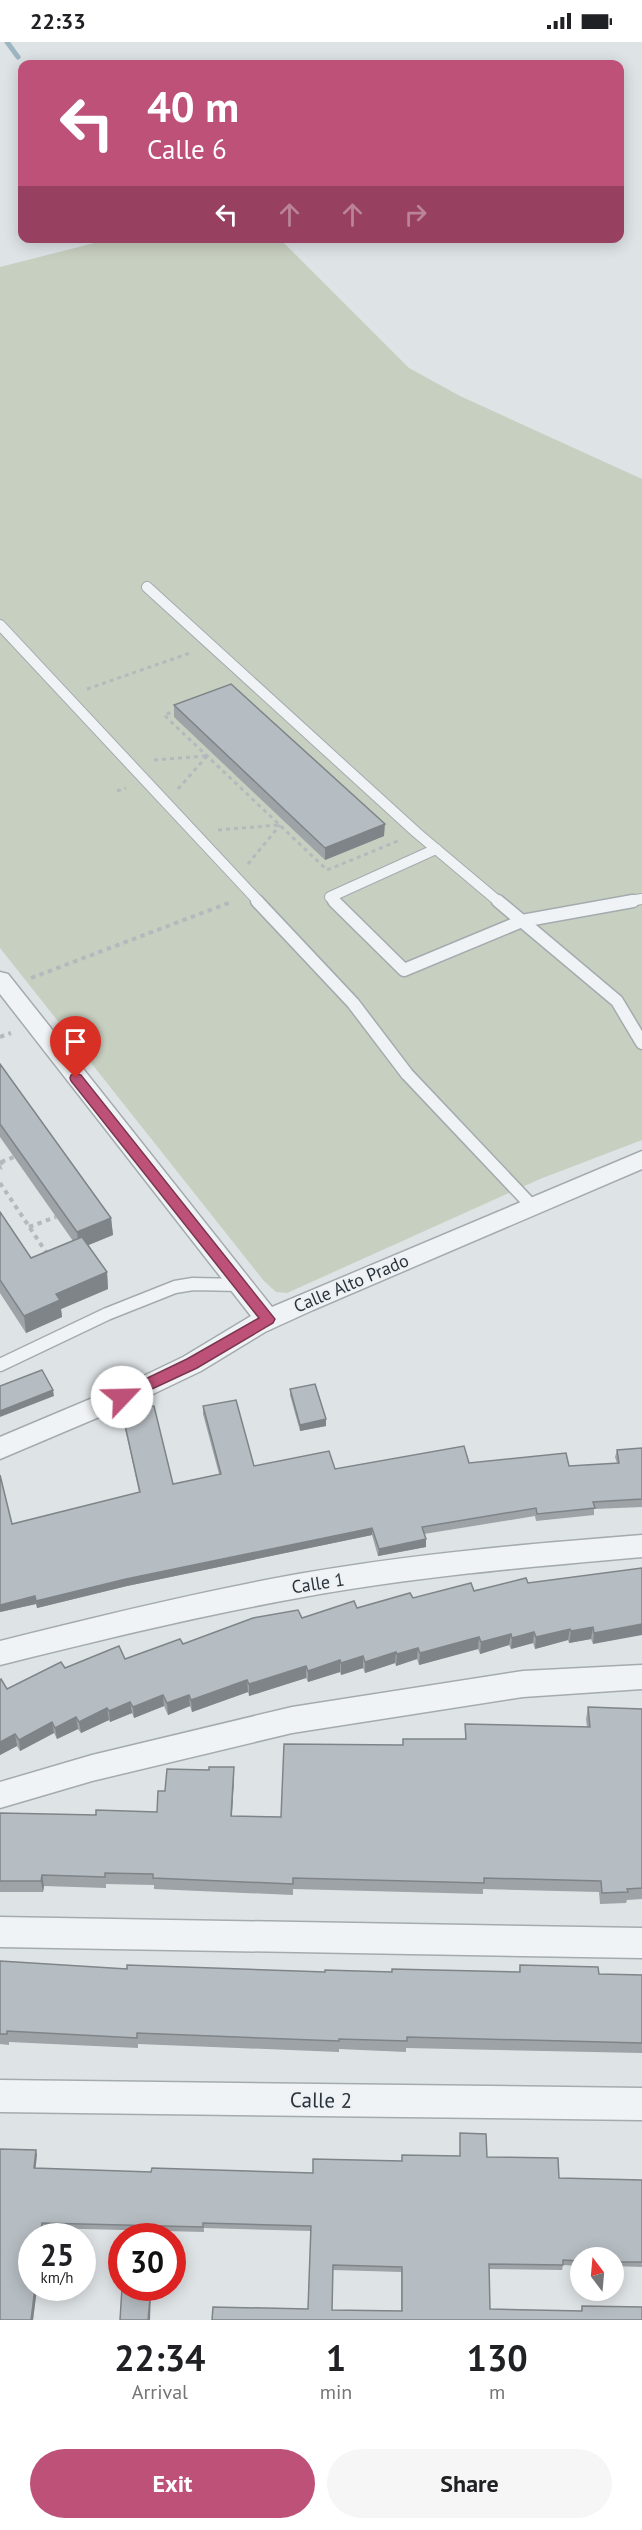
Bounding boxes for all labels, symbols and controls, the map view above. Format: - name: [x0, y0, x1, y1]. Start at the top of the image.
- text: 22:33: [30, 7, 86, 35]
- text: 40 m: [147, 79, 239, 134]
- icon: left: [48, 84, 126, 162]
- text: Calle 6: [147, 132, 227, 166]
- icon: left: [210, 198, 243, 231]
- icon: ahead: [273, 198, 306, 231]
- icon: ahead: [336, 198, 369, 231]
- icon: right: [399, 198, 432, 231]
- pin: [50, 1016, 101, 1078]
- icon: arrive: [59, 1025, 92, 1058]
- street label: Calle Alto Prado: [290, 1248, 412, 1318]
- position arrow: [90, 1365, 154, 1429]
- street label: Calle 1: [290, 1567, 346, 1599]
- street label: Calle 2: [290, 2086, 352, 2114]
- speed limit sign: 30: [108, 2223, 186, 2301]
- text: 25: [40, 2235, 74, 2274]
- north arrow: [570, 2247, 624, 2301]
- map controls: [570, 2247, 624, 2301]
- text: km/h: [41, 2268, 73, 2287]
- text: 22:34: [114, 2334, 206, 2381]
- text: 1: [326, 2334, 346, 2381]
- text: 130: [467, 2334, 528, 2381]
- text: Arrival: [132, 2379, 188, 2405]
- text: min: [320, 2379, 352, 2405]
- text: m: [489, 2379, 505, 2405]
- button: Exit: [30, 2449, 315, 2518]
- button: Share: [327, 2449, 612, 2518]

